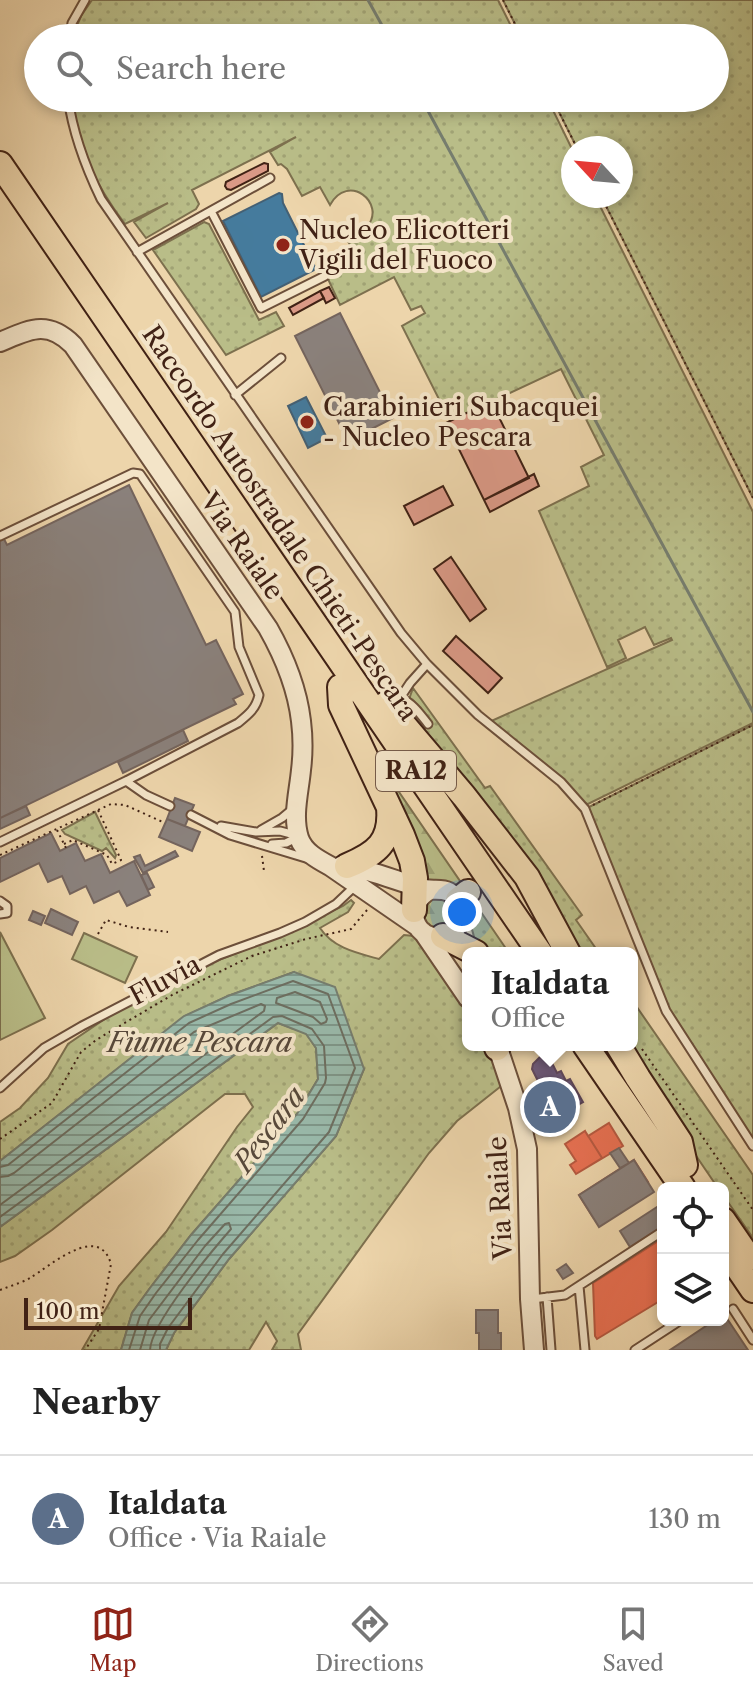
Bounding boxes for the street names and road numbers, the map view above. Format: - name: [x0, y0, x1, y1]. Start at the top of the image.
- street label: Raccordo Autostradale Chieti-Pescara: [135, 319, 425, 727]
- street label: Via Raiale: [193, 485, 291, 606]
- road number: RA12: [376, 751, 456, 791]
- street label: Fluvia: [124, 948, 206, 1012]
- street label: Via Raiale: [481, 1135, 519, 1262]

